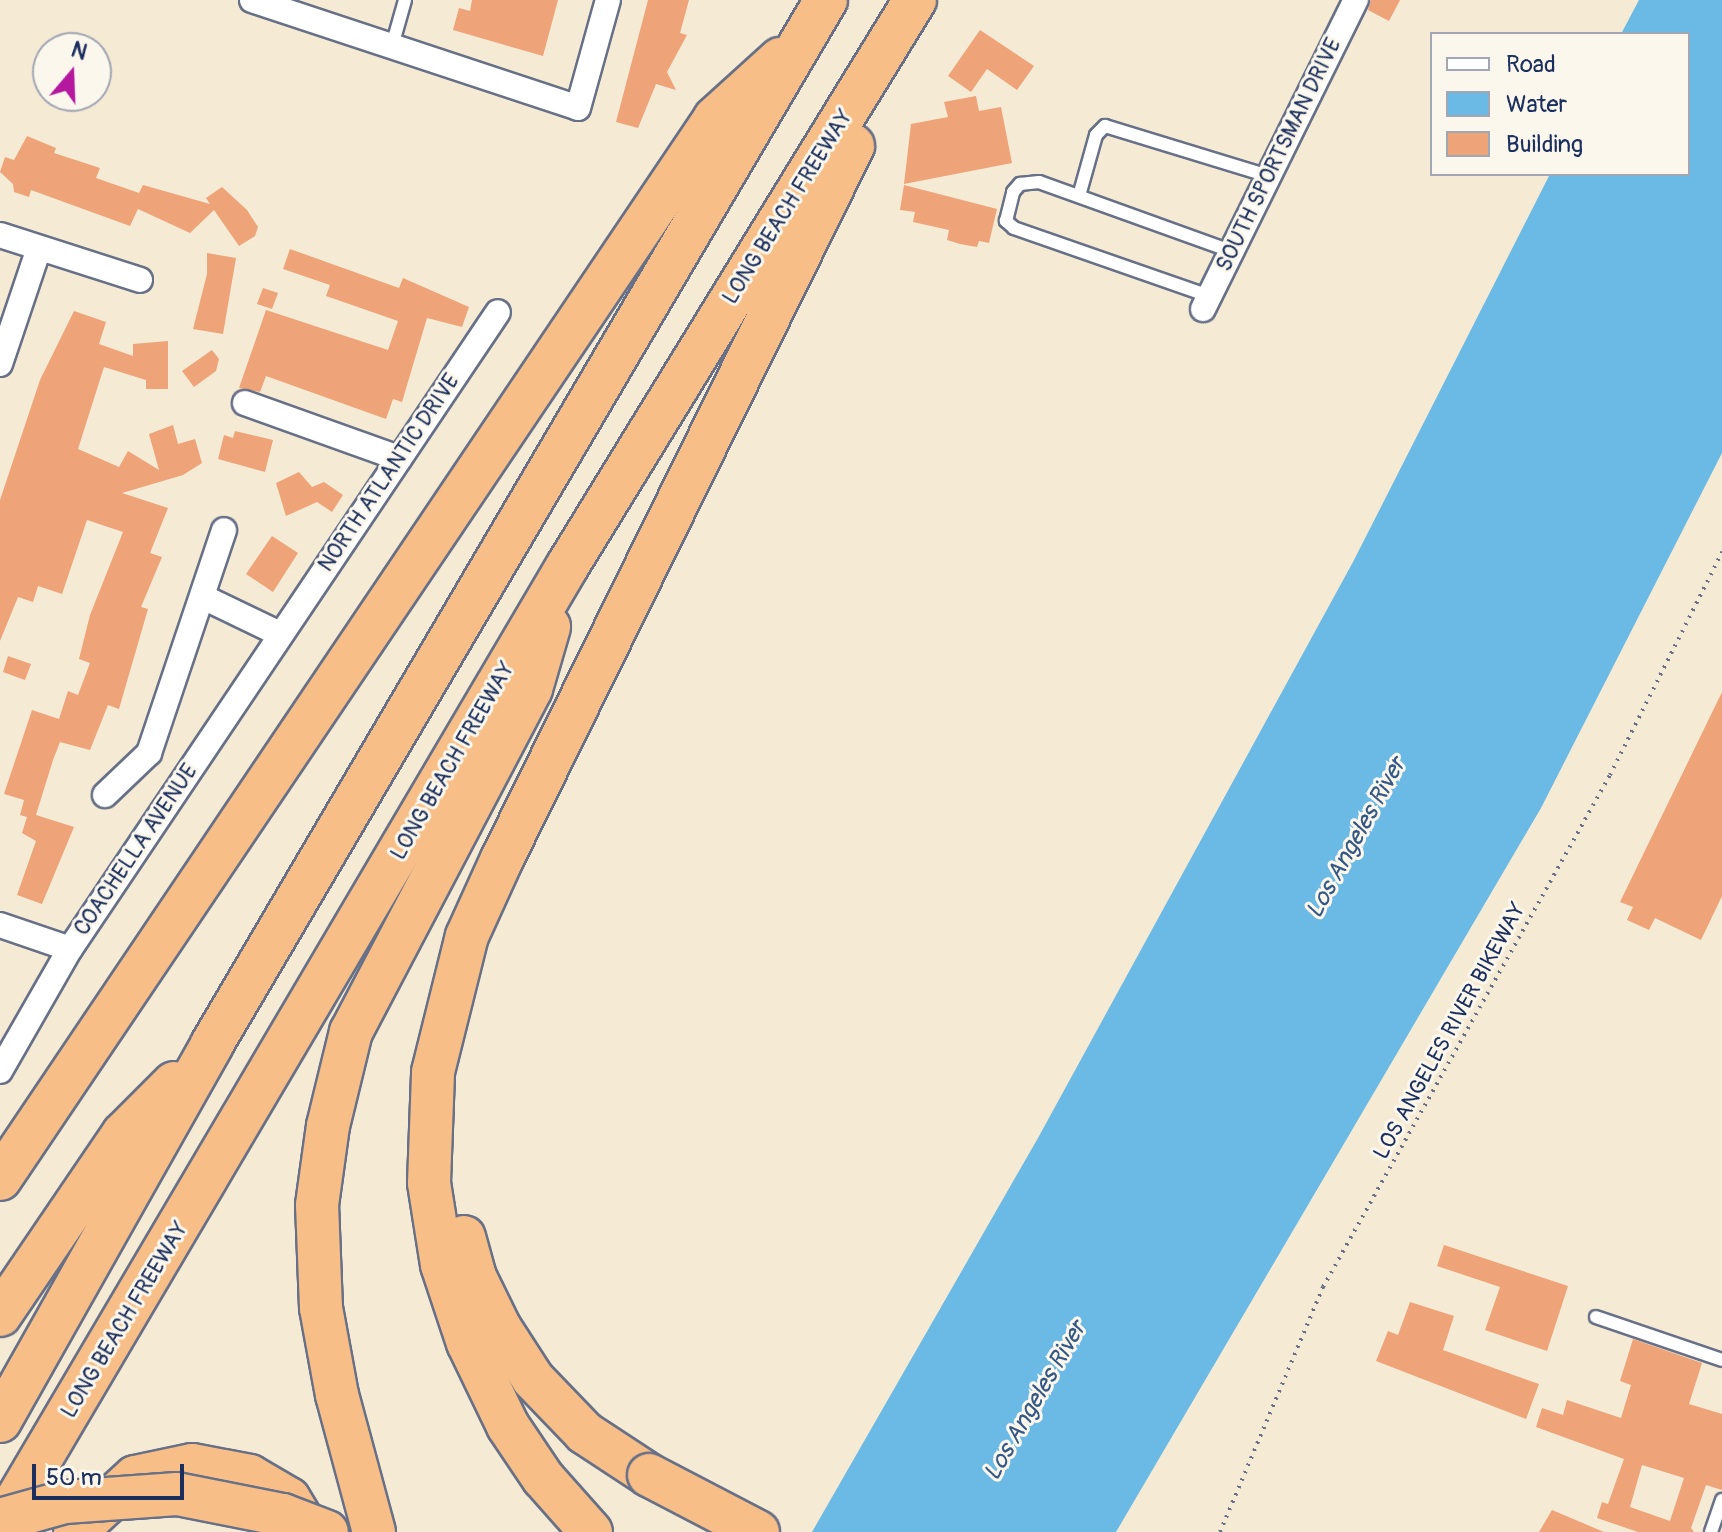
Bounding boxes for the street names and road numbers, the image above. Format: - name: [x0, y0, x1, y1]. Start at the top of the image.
- street label: SOUTH SPORTSMAN DRIVE: [1211, 34, 1347, 276]
- street label: LONG BEACH FREEWAY: [717, 105, 859, 309]
- street label: NORTH ATLANTIC DRIVE: [313, 369, 465, 577]
- street label: LONG BEACH FREEWAY: [385, 657, 521, 865]
- street label: COACHELLA AVENUE: [69, 759, 203, 941]
- street label: LOS ANGELES RIVER BIKEWAY: [1368, 898, 1532, 1164]
- street label: LONG BEACH FREEWAY: [56, 1217, 194, 1423]

